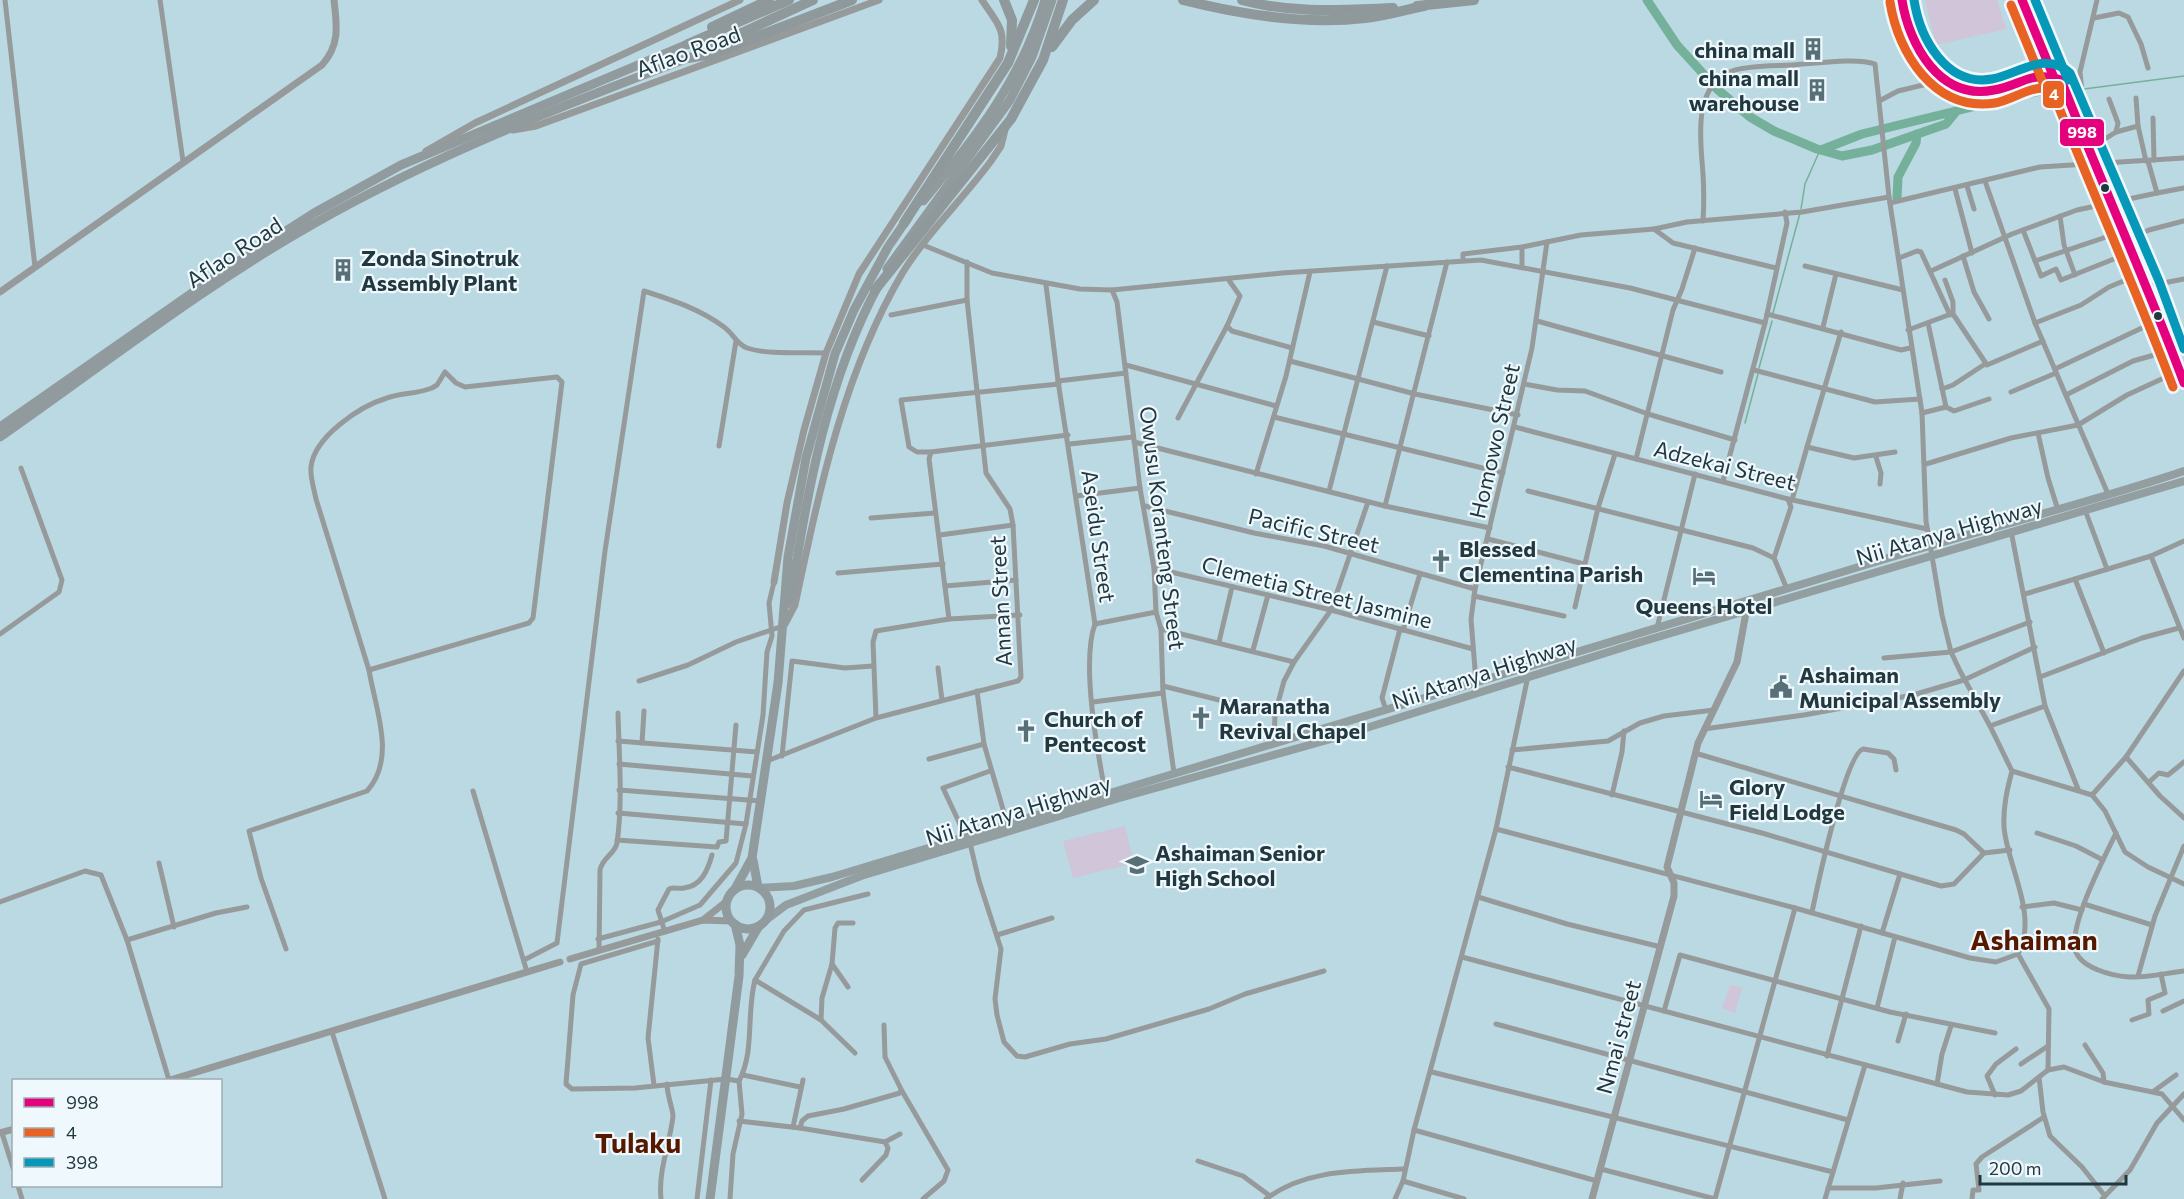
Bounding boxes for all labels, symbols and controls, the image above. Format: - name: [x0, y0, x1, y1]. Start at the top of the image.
- street label: Aflao Road: [632, 20, 744, 82]
- place label: china mall: [1694, 36, 1795, 63]
- building icon: china mall: [1800, 36, 1826, 62]
- place label: china mall warehouse: [1689, 64, 1799, 116]
- building icon: china mall warehouse: [1804, 77, 1830, 103]
- line badge: 4: [2042, 80, 2065, 109]
- text: 4: [2049, 84, 2059, 103]
- line badge: 998: [2059, 118, 2105, 147]
- text: 998: [2067, 122, 2097, 141]
- unlabelled marker: [2099, 182, 2111, 194]
- street label: Aflao Road: [181, 211, 287, 293]
- place label: Zonda Sinotruk Assembly Plant: [361, 244, 520, 296]
- building icon: Zonda Sinotruk Assembly Plant: [330, 257, 356, 283]
- unlabelled marker: [2152, 310, 2164, 322]
- street label: Homowo Street: [1463, 361, 1525, 521]
- street label: Owusu Koranteng Street: [1135, 404, 1191, 652]
- street label: Adzekai Street: [1651, 434, 1799, 496]
- street label: Aseidu Street: [1076, 468, 1122, 604]
- street label: Nii Atanya Highway: [1853, 491, 2045, 571]
- street label: Pacific Street: [1246, 502, 1382, 558]
- street label: Annan Street: [983, 535, 1017, 667]
- place label: Blessed Clementina Parish: [1459, 535, 1643, 587]
- church icon: Blessed Clementina Parish: [1428, 548, 1454, 574]
- street label: Clemetia Street Jasmine: [1199, 550, 1435, 634]
- hotel icon: Queens Hotel: [1691, 563, 1717, 589]
- place label: Queens Hotel: [1635, 592, 1773, 619]
- street label: Nii Atanya Highway: [1388, 629, 1580, 715]
- place label: Ashaiman Municipal Assembly: [1799, 661, 2001, 713]
- public building icon: Ashaiman Municipal Assembly: [1768, 674, 1794, 700]
- place label: Maranatha Revival Chapel: [1219, 692, 1366, 744]
- place label: Church of Pentecost: [1044, 705, 1146, 757]
- church icon: Maranatha Revival Chapel: [1188, 705, 1214, 731]
- church icon: Church of Pentecost: [1013, 718, 1039, 744]
- street label: Nii Atanya Highway: [922, 769, 1114, 851]
- place label: Glory Field Lodge: [1729, 773, 1845, 825]
- hotel icon: Glory Field Lodge: [1698, 786, 1724, 812]
- place label: Ashaiman Senior High School: [1155, 839, 1325, 891]
- school or university icon: Ashaiman Senior High School: [1124, 852, 1150, 878]
- district label: Ashaiman: [1970, 922, 2098, 956]
- street label: Nmai street: [1590, 977, 1646, 1097]
- legend: [12, 1079, 222, 1187]
- text: 998: [66, 1091, 99, 1113]
- text: 4: [66, 1121, 77, 1143]
- district label: Tulaku: [595, 1125, 681, 1159]
- scale bar: [1980, 1148, 2126, 1186]
- text: 398: [66, 1151, 98, 1173]
- text: 200 m: [1989, 1157, 2042, 1179]

